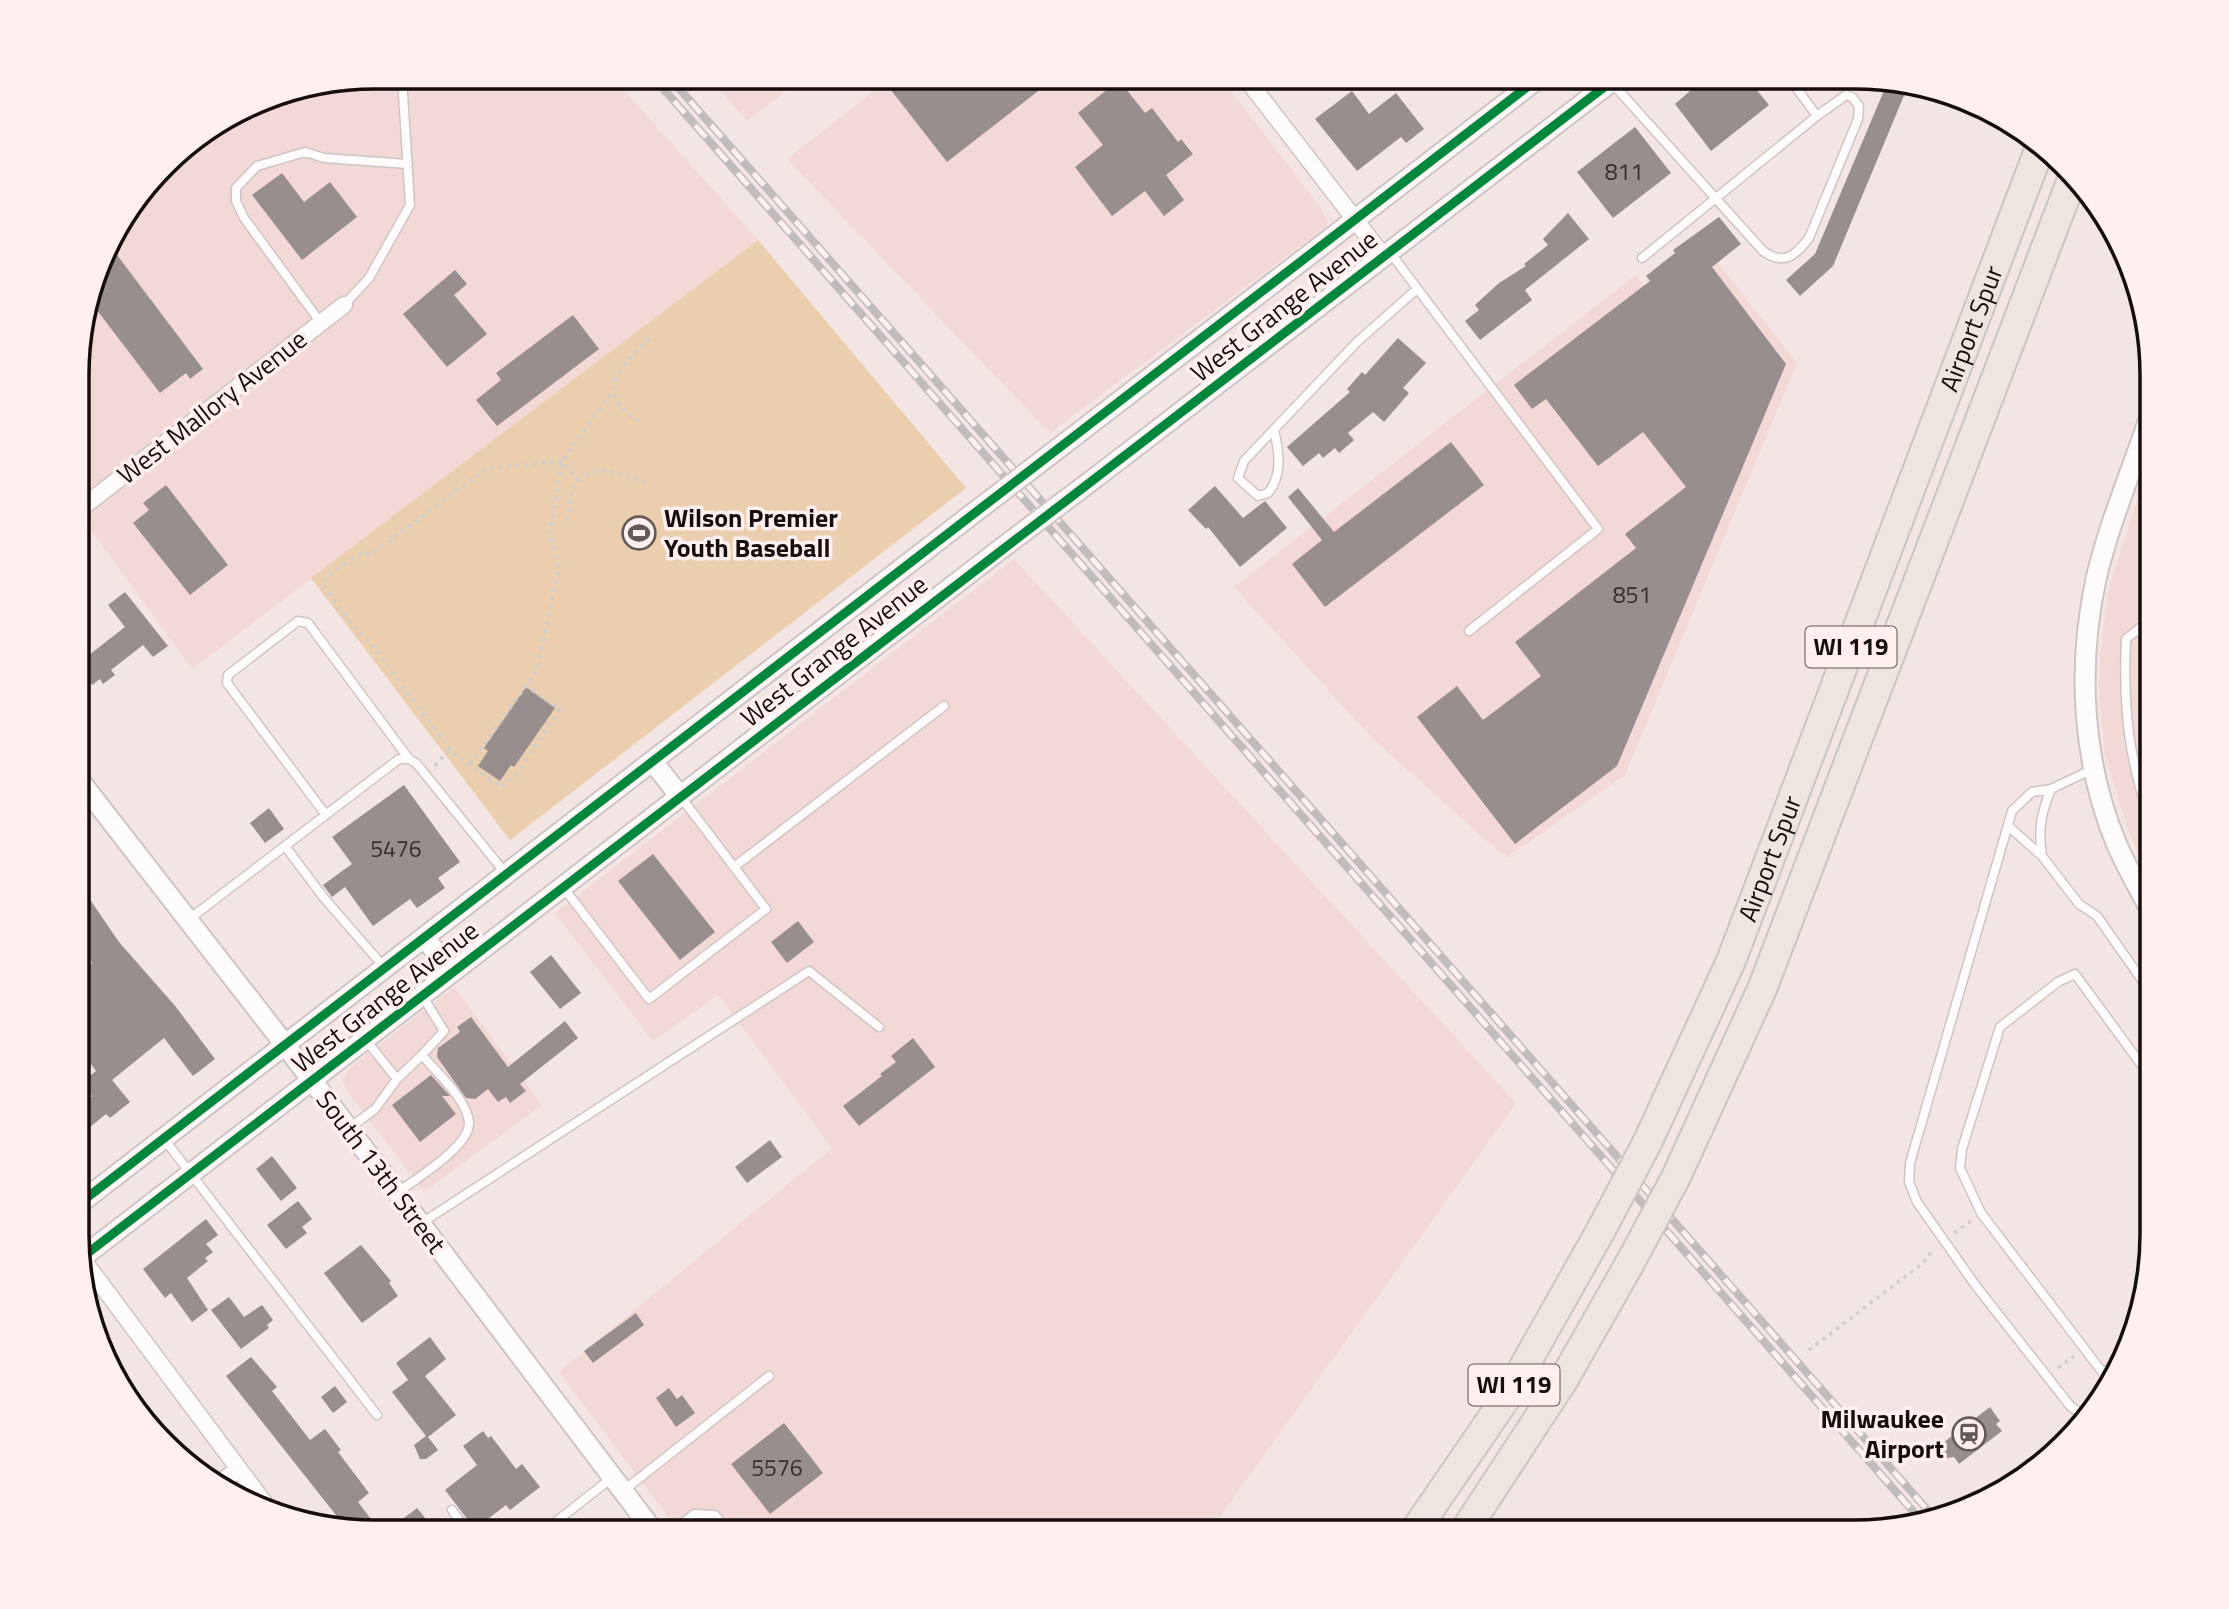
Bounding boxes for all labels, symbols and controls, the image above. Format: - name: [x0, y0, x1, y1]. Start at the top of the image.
- house number: 811: [1605, 154, 1643, 189]
- street label: West Grange Avenue: [1182, 220, 1386, 391]
- street label: Airport Spur: [1929, 260, 2012, 397]
- street label: West Mallory Avenue: [108, 320, 315, 493]
- place label: Wilson Premier Youth Baseball: [664, 498, 838, 567]
- sports icon: Wilson Premier Youth Baseball: [620, 514, 658, 552]
- street label: West Grange Avenue: [732, 565, 936, 736]
- house number: 851: [1613, 577, 1651, 612]
- road number: WI 119: [1806, 626, 1896, 668]
- street label: Airport Spur: [1728, 790, 1811, 927]
- house number: 5476: [370, 831, 422, 866]
- street label: West Grange Avenue: [283, 911, 487, 1082]
- street label: South 13th Street: [307, 1082, 456, 1261]
- road number: WI 119: [1468, 1364, 1560, 1406]
- place label: Milwaukee Airport: [1821, 1399, 1944, 1468]
- station icon: Milwaukee Airport: [1950, 1415, 1988, 1453]
- house number: 5576: [751, 1450, 803, 1485]

